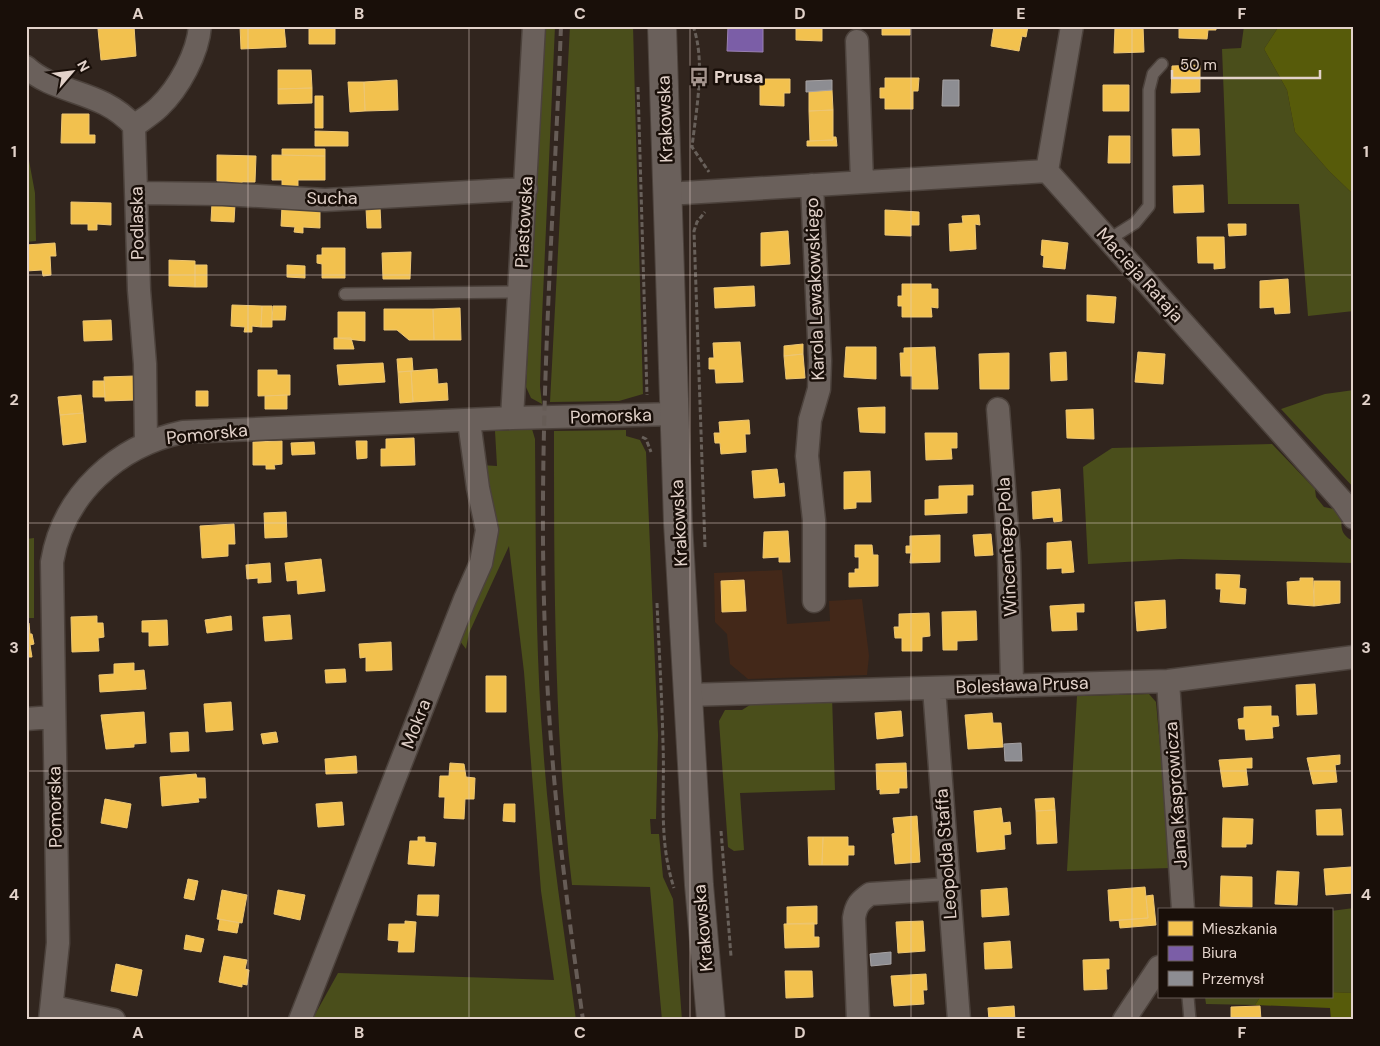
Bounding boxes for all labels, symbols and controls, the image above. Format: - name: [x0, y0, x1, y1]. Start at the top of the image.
- text: A: [132, 3, 144, 24]
- text: B: [354, 3, 364, 24]
- text: C: [574, 3, 586, 24]
- text: D: [794, 3, 806, 24]
- text: E: [1016, 3, 1026, 24]
- text: F: [1238, 3, 1247, 24]
- north arrow: [48, 48, 98, 98]
- scale bar: [1172, 48, 1320, 80]
- text: 50 m: [1180, 55, 1217, 75]
- text: N: [73, 57, 94, 75]
- place label: Prusa: [714, 65, 764, 89]
- bus stop icon: Prusa: [688, 66, 710, 88]
- street label: Krakowska: [651, 75, 679, 163]
- text: 1: [11, 141, 17, 162]
- text: 1: [1363, 141, 1369, 162]
- street label: Piastowska: [510, 175, 538, 269]
- street label: Podlaska: [124, 186, 150, 260]
- street label: Sucha: [306, 186, 358, 210]
- street label: Karola Lewakowskiego: [800, 197, 830, 381]
- street label: Macieja Rataja: [1091, 222, 1189, 328]
- text: 2: [9, 389, 19, 410]
- text: 2: [1361, 389, 1371, 410]
- street label: Pomorska: [570, 403, 652, 429]
- street label: Pomorska: [165, 418, 249, 450]
- street label: Wincentego Pola: [991, 477, 1023, 617]
- street label: Krakowska: [665, 479, 693, 567]
- text: 3: [9, 637, 19, 658]
- text: 3: [1361, 637, 1371, 658]
- street label: Bolesława Prusa: [955, 671, 1089, 699]
- street label: Mokra: [396, 696, 436, 752]
- street label: Jana Kasprowicza: [1159, 721, 1193, 869]
- street label: Pomorska: [42, 766, 68, 848]
- street label: Leopolda Staffa: [929, 788, 963, 920]
- street label: Krakowska: [687, 883, 719, 973]
- text: 4: [9, 884, 19, 905]
- text: 4: [1361, 884, 1371, 905]
- legend: [1158, 908, 1332, 998]
- text: Mieszkania: [1202, 919, 1277, 939]
- text: Biura: [1202, 943, 1237, 963]
- text: Przemysł: [1202, 969, 1264, 989]
- text: A: [132, 1022, 144, 1043]
- text: B: [354, 1022, 364, 1043]
- text: C: [574, 1022, 586, 1043]
- text: D: [794, 1022, 806, 1043]
- text: E: [1016, 1022, 1026, 1043]
- text: F: [1238, 1022, 1247, 1043]

